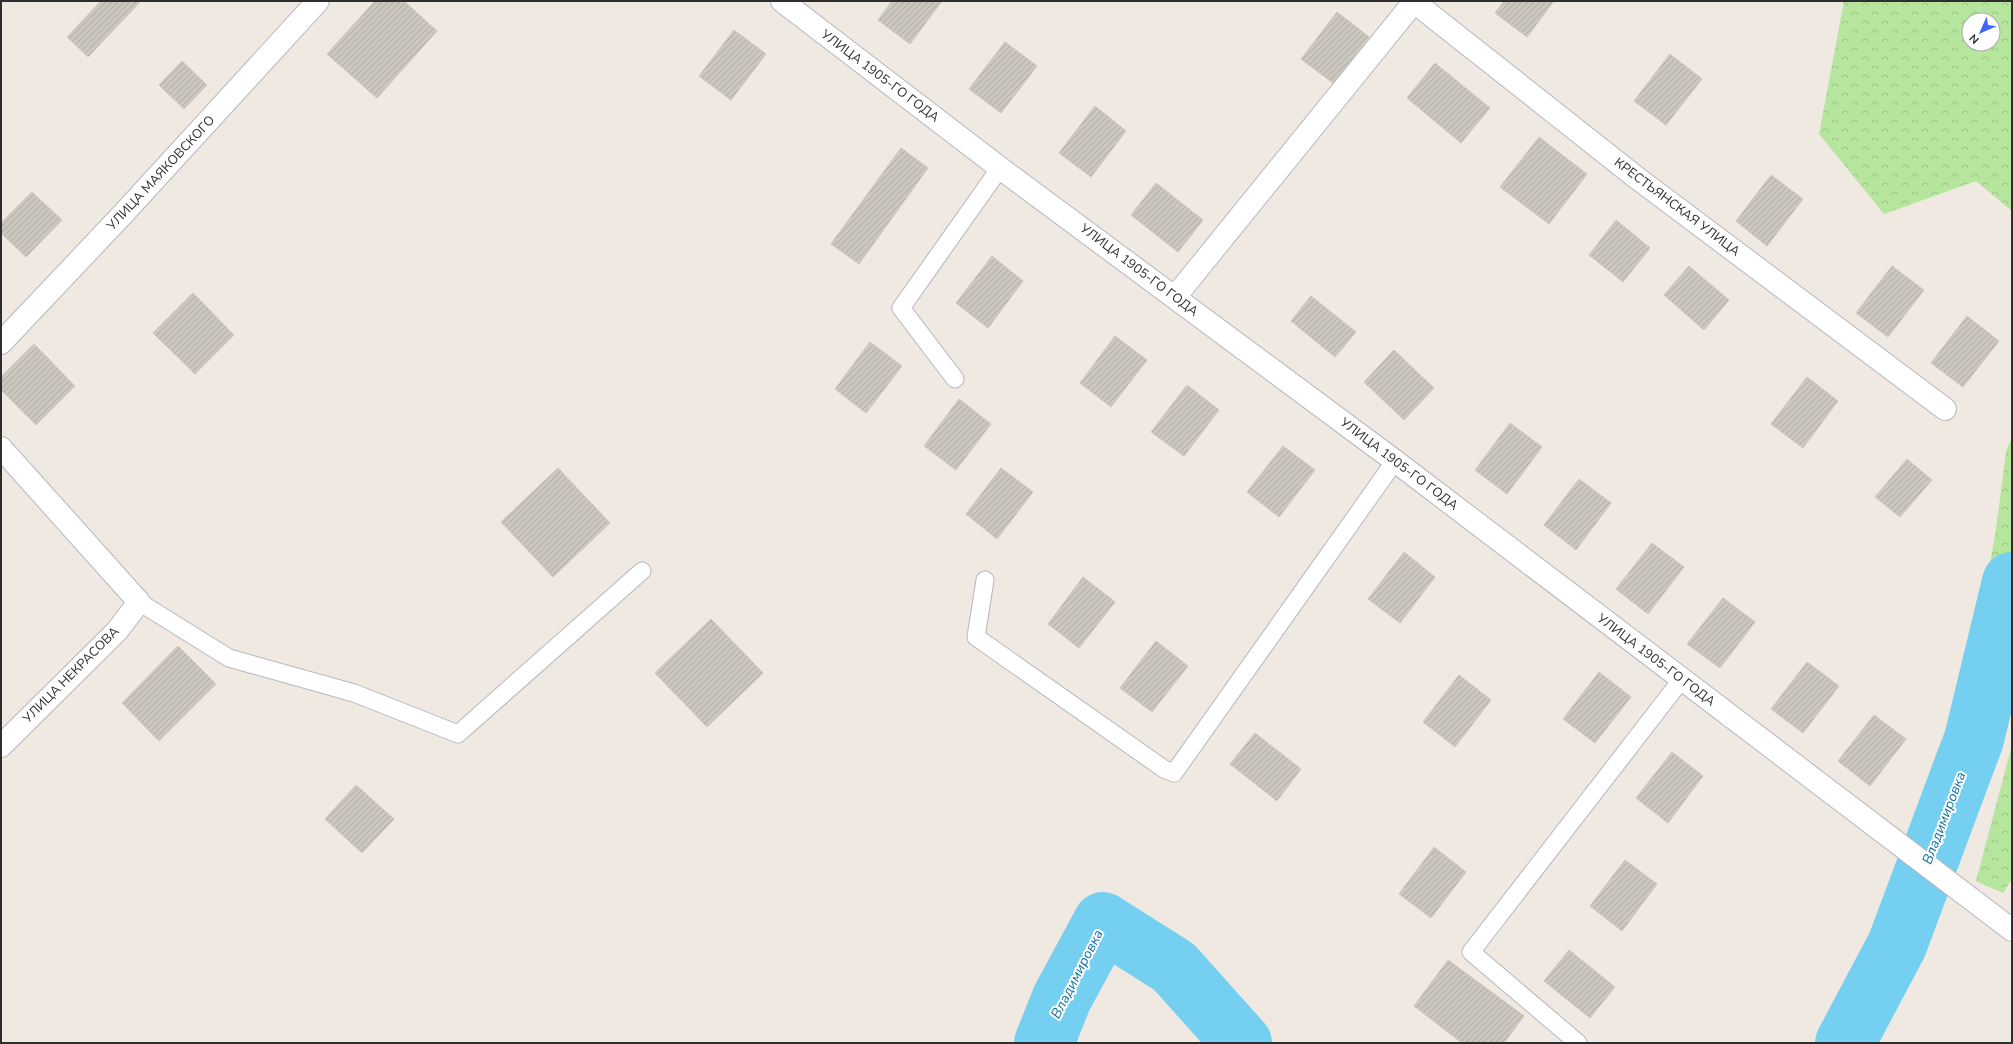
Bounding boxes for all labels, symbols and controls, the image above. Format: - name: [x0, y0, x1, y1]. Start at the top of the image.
- north arrow: [1961, 12, 2001, 52]
- street label: УЛИЦА 1905-ГО ГОДА: [816, 25, 943, 127]
- text: N: [1966, 31, 1982, 47]
- street label: УЛИЦА МАЯКОВСКОГО: [102, 112, 219, 235]
- street label: КРЕСТЬЯНСКАЯ УЛИЦА: [1610, 154, 1744, 261]
- street label: УЛИЦА 1905-ГО ГОДА: [1075, 219, 1202, 321]
- street label: УЛИЦА 1905-ГО ГОДА: [1335, 413, 1462, 515]
- street label: УЛИЦА 1905-ГО ГОДА: [1592, 609, 1719, 711]
- street label: УЛИЦА НЕКРАСОВА: [18, 622, 124, 728]
- water label: Владимировка: [1918, 769, 1970, 867]
- water label: Владимировка: [1046, 926, 1108, 1022]

